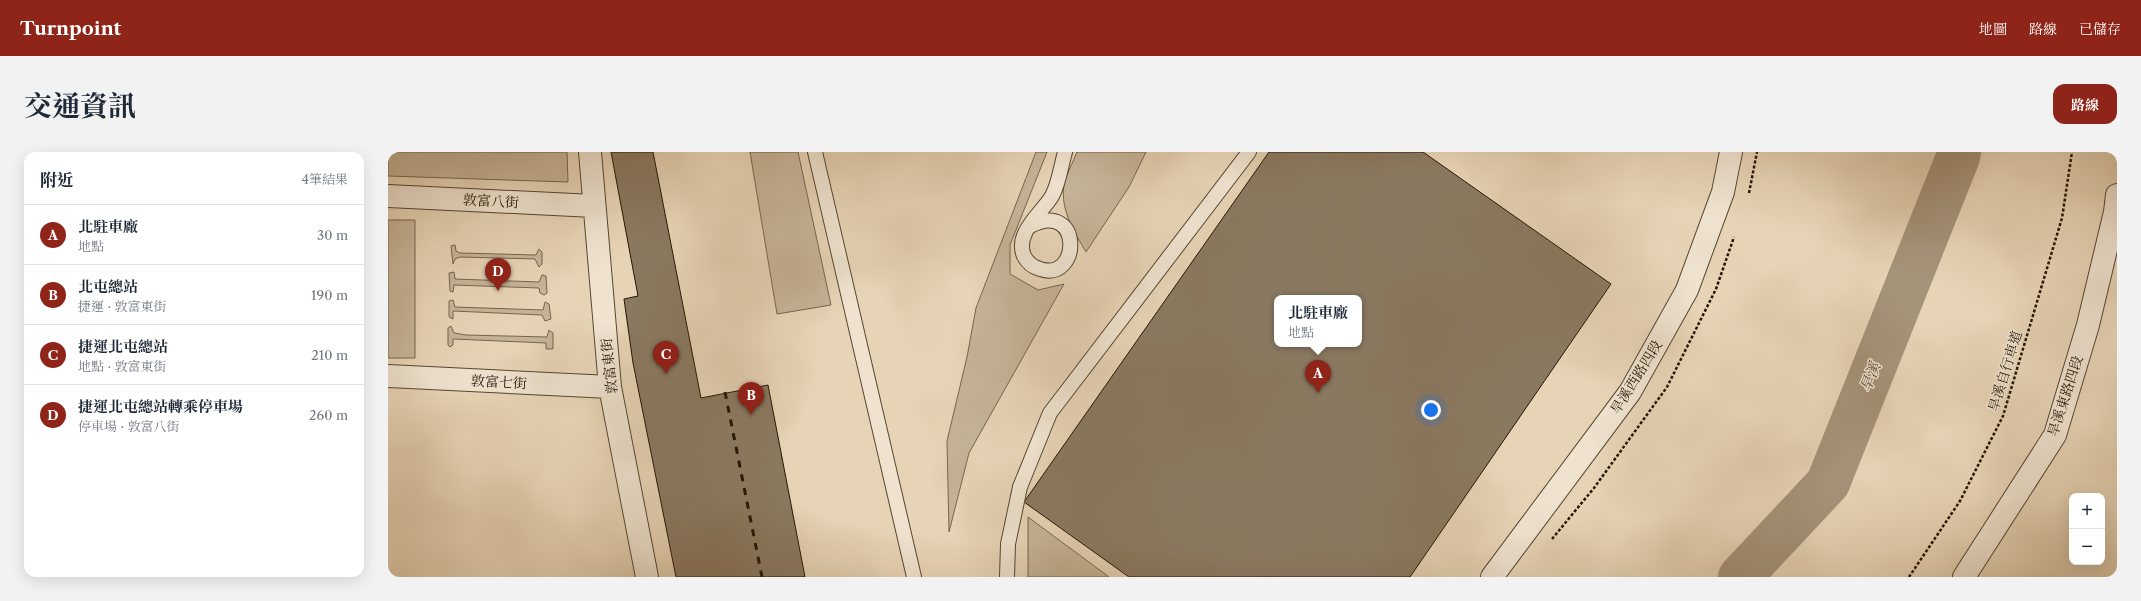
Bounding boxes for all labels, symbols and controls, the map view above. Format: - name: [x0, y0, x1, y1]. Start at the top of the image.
- text: Turnpoint: [20, 17, 121, 40]
- text: 地圖: [1979, 20, 2007, 38]
- text: 路線: [2029, 20, 2057, 38]
- text: 已儲存: [2079, 20, 2121, 38]
- button: 路線: [2053, 84, 2117, 124]
- text: 交通資訊: [24, 89, 136, 123]
- text: 附近: [40, 170, 74, 190]
- text: 4筆結果: [301, 171, 348, 187]
- street label: 敦富八街: [463, 191, 519, 211]
- text: 北駐車廠: [78, 217, 138, 236]
- text: A: [48, 227, 58, 243]
- text: 30 m: [317, 227, 348, 243]
- text: 地點: [78, 238, 104, 254]
- pin: D: [485, 258, 511, 291]
- text: 北屯總站: [78, 277, 138, 296]
- text: B: [48, 287, 58, 303]
- text: 190 m: [311, 287, 348, 303]
- popup: [1274, 295, 1362, 347]
- text: 捷運 · 敦富東街: [78, 298, 167, 314]
- text: 北駐車廠: [1288, 303, 1348, 322]
- text: 地點: [1288, 324, 1314, 340]
- street label: 旱溪自行車道: [1984, 328, 2026, 414]
- text: 捷運北屯總站: [78, 337, 168, 356]
- street label: 敦富東街: [597, 337, 621, 395]
- street label: 旱溪西路四段: [1606, 337, 1666, 417]
- pin: C: [653, 341, 679, 374]
- text: C: [48, 347, 58, 363]
- text: 210 m: [311, 347, 348, 363]
- street label: 旱溪東路四段: [2043, 353, 2087, 439]
- text: 地點 · 敦富東街: [78, 358, 167, 374]
- water label: 旱溪: [1856, 358, 1885, 394]
- pin: A: [1305, 360, 1331, 393]
- street label: 敦富七街: [471, 372, 527, 392]
- pin: B: [738, 382, 764, 415]
- text: 捷運北屯總站轉乘停車場: [78, 397, 243, 416]
- your location: [1421, 400, 1441, 420]
- text: D: [47, 407, 59, 423]
- text: 260 m: [309, 407, 348, 423]
- text: 停車場 · 敦富八街: [78, 418, 180, 434]
- map controls: [2069, 493, 2105, 565]
- button: +: [2069, 493, 2105, 529]
- button: −: [2069, 529, 2105, 565]

